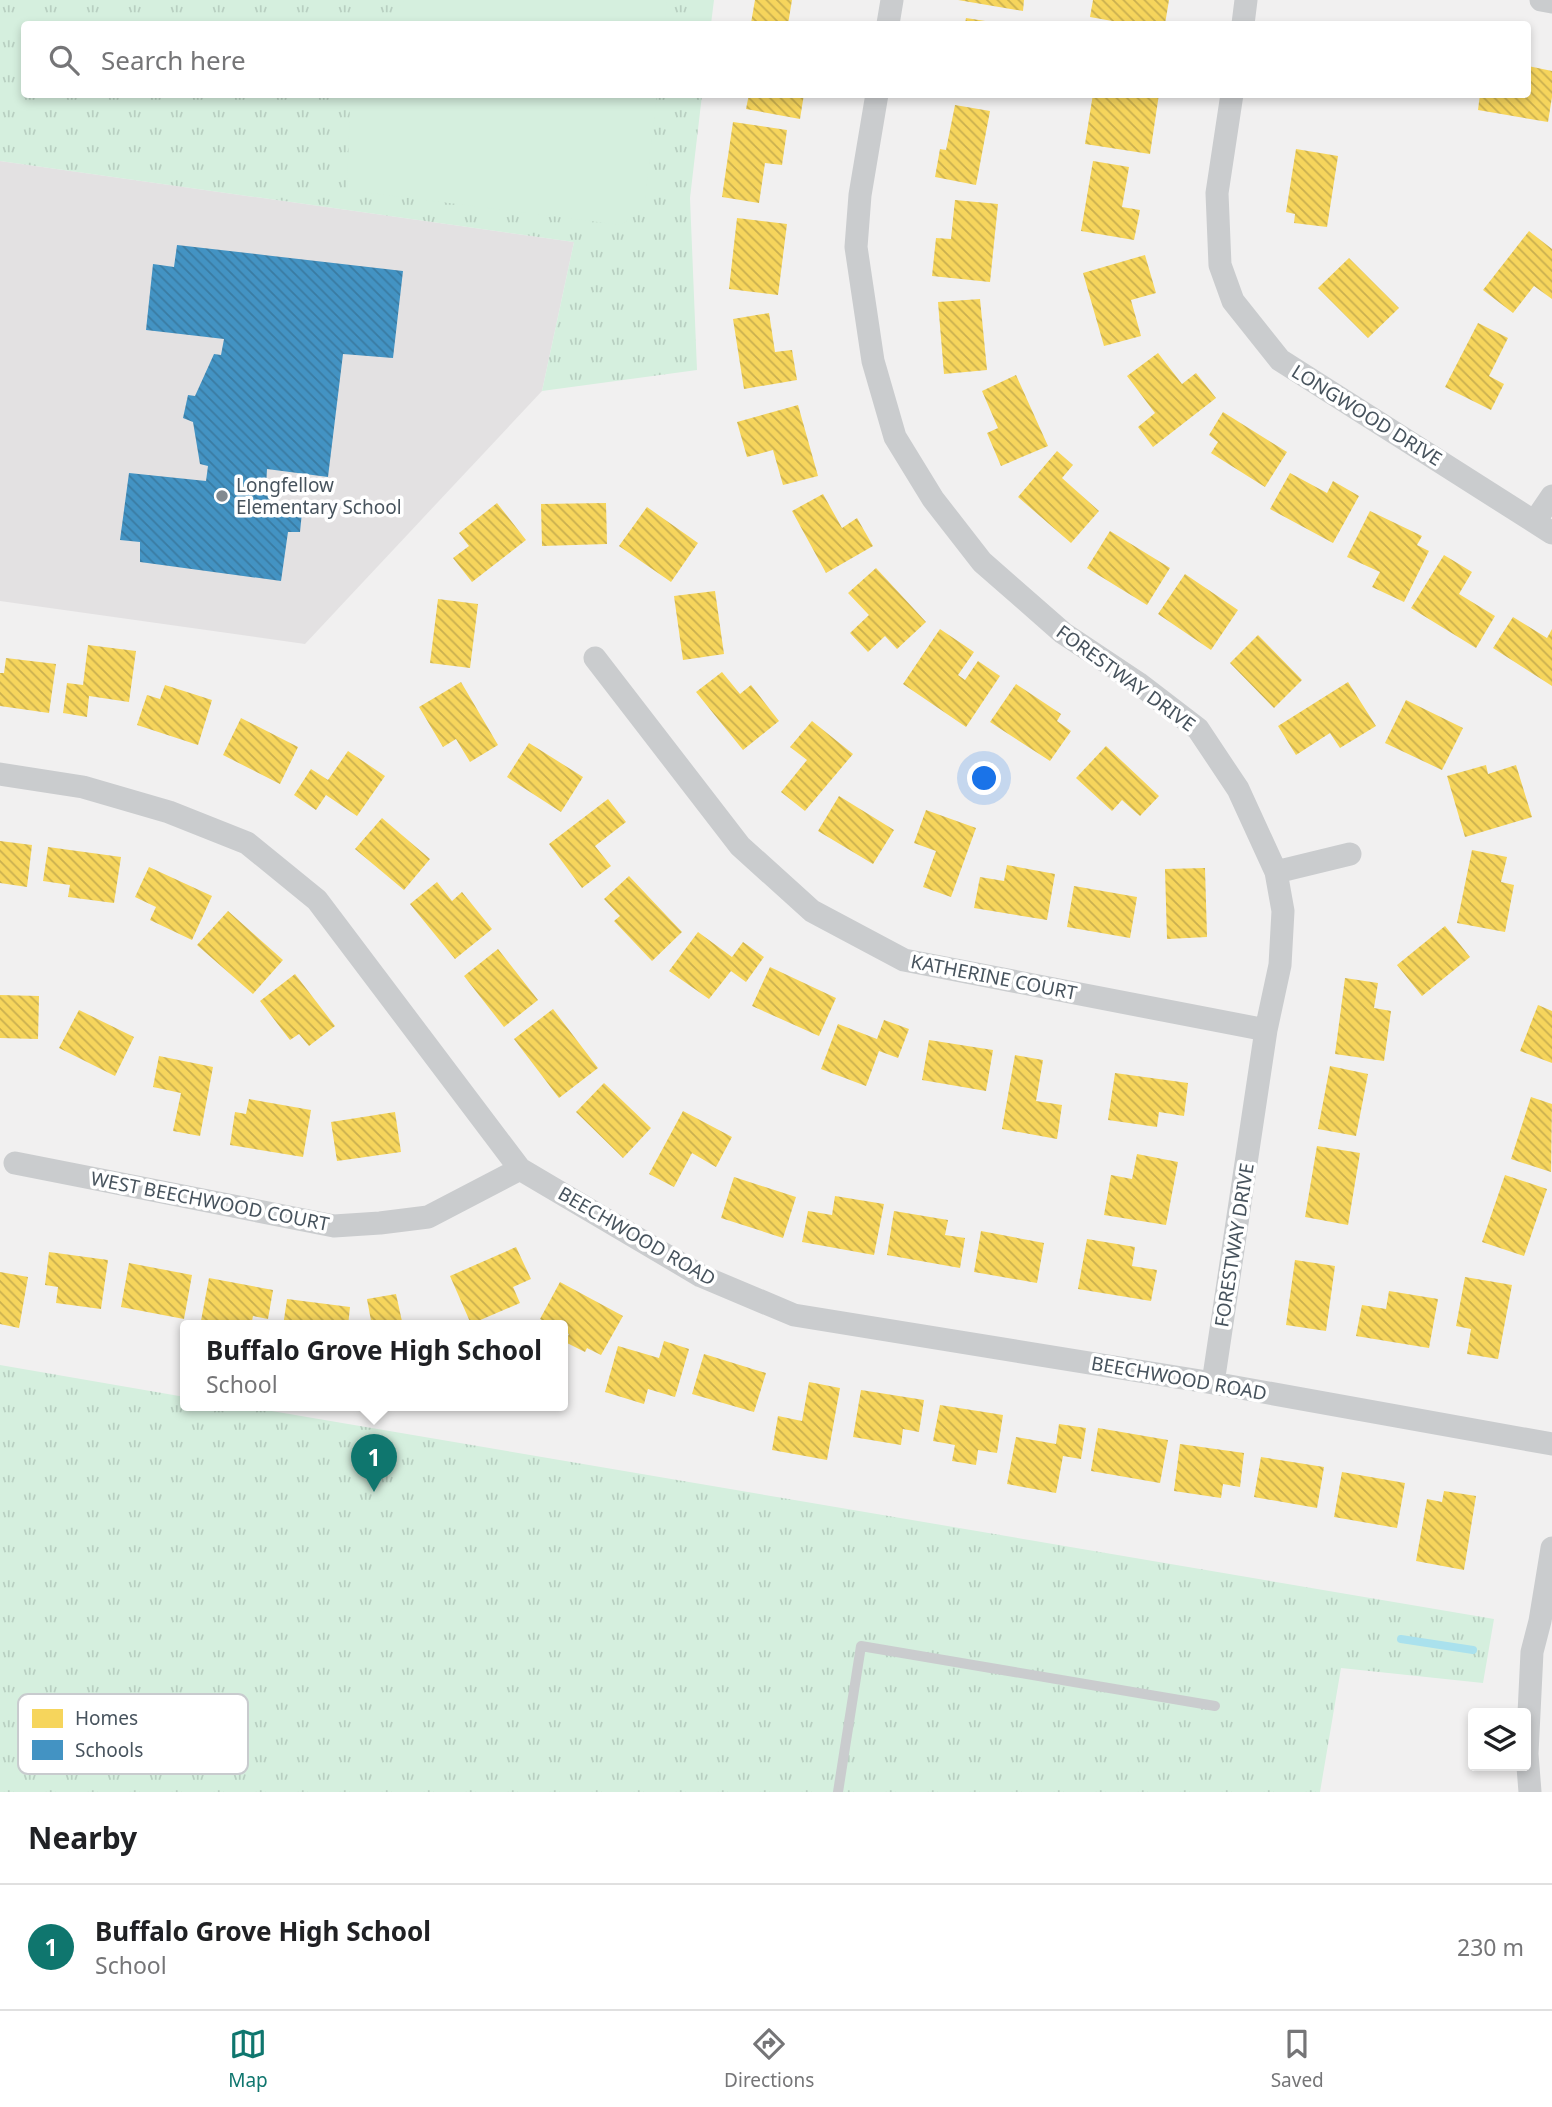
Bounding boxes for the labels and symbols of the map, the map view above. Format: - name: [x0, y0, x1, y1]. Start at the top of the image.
- street label: LONGWOOD DRIVE: [1287, 358, 1447, 472]
- place label: Longfellow Elementary School: [236, 472, 402, 520]
- marker: Longfellow Elementary School: [214, 488, 230, 504]
- street label: FORESTWAY DRIVE: [1051, 619, 1201, 737]
- your location: [967, 761, 1001, 795]
- street label: KATHERINE COURT: [909, 948, 1080, 1006]
- street label: FORESTWAY DRIVE: [1208, 1161, 1260, 1329]
- street label: WEST BEECHWOOD COURT: [89, 1165, 332, 1237]
- street label: BEECHWOOD ROAD: [553, 1180, 721, 1292]
- street label: BEECHWOOD ROAD: [1089, 1350, 1269, 1406]
- pin: 1: [351, 1434, 397, 1492]
- legend: [18, 1694, 248, 1774]
- text: Homes: [75, 1705, 138, 1731]
- text: Schools: [75, 1737, 143, 1763]

